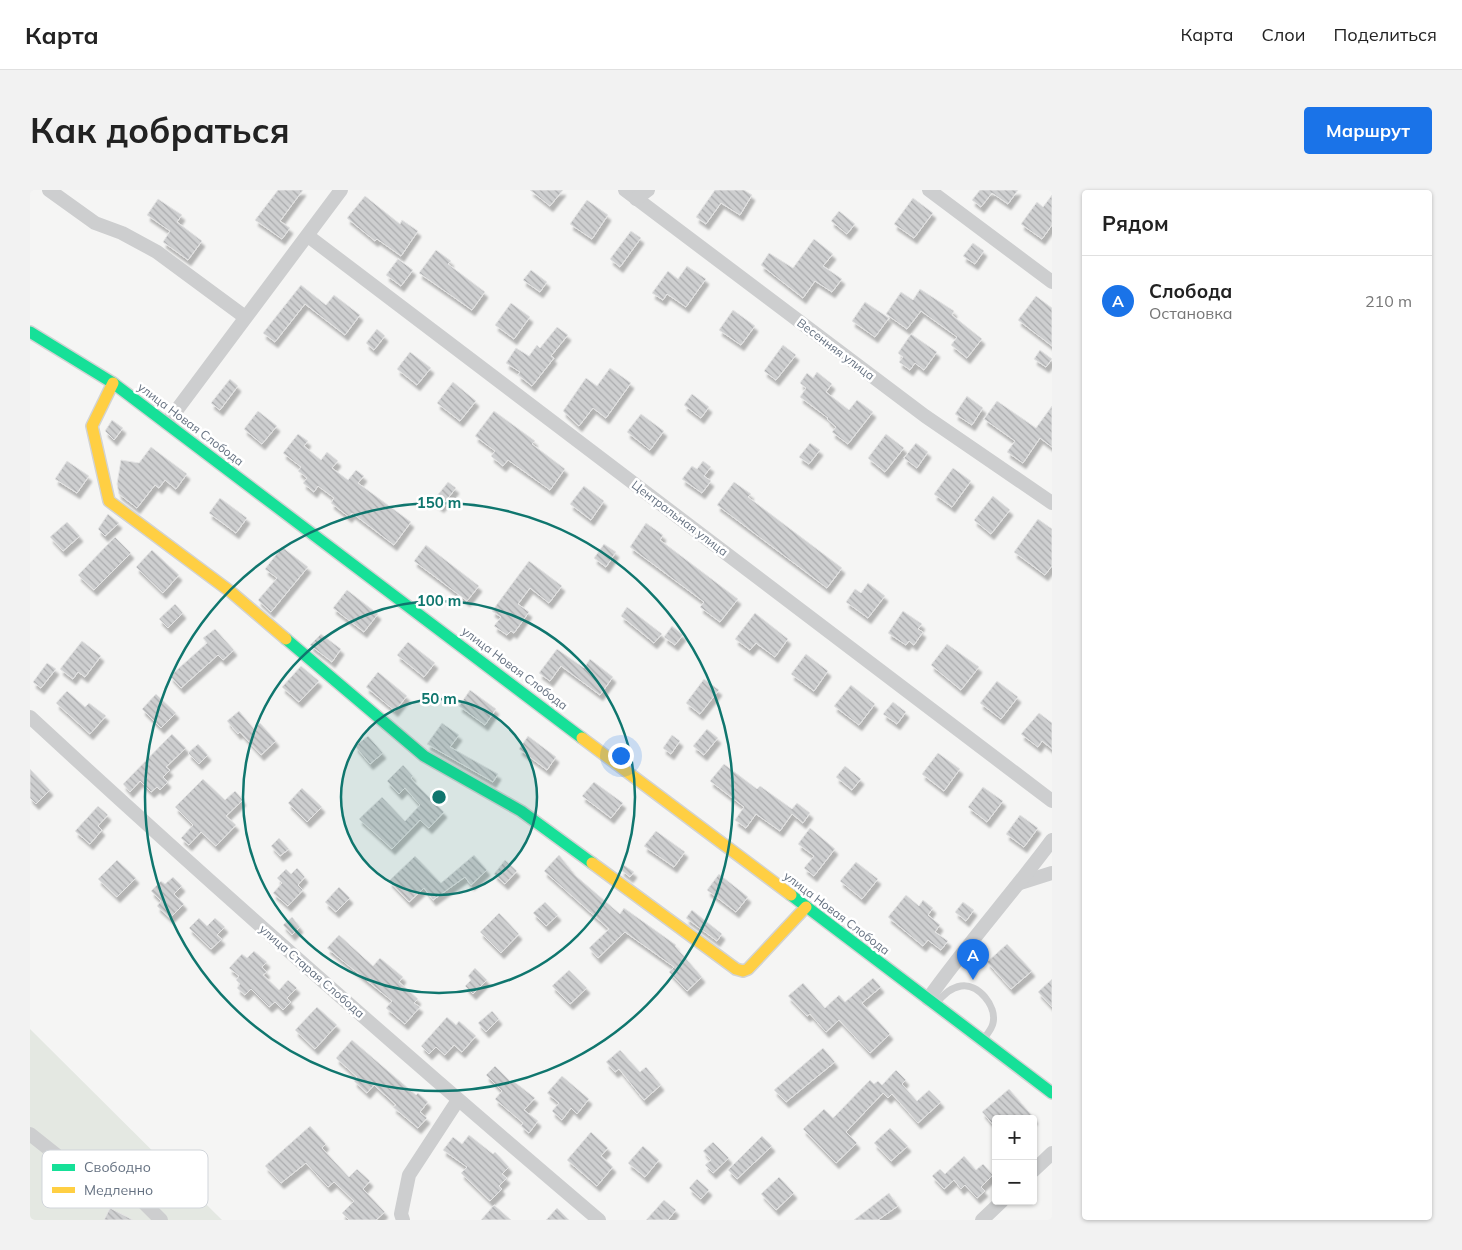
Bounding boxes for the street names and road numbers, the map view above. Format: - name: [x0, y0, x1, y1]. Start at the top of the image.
- street label: Весенняя улица: [794, 315, 878, 383]
- street label: улица Новая Слобода: [135, 379, 247, 469]
- street label: Центральная улица: [629, 477, 731, 559]
- street label: улица Новая Слобода: [459, 623, 571, 713]
- street label: улица Новая Слобода: [781, 868, 893, 958]
- street label: улица Старая Слобода: [256, 921, 368, 1021]

